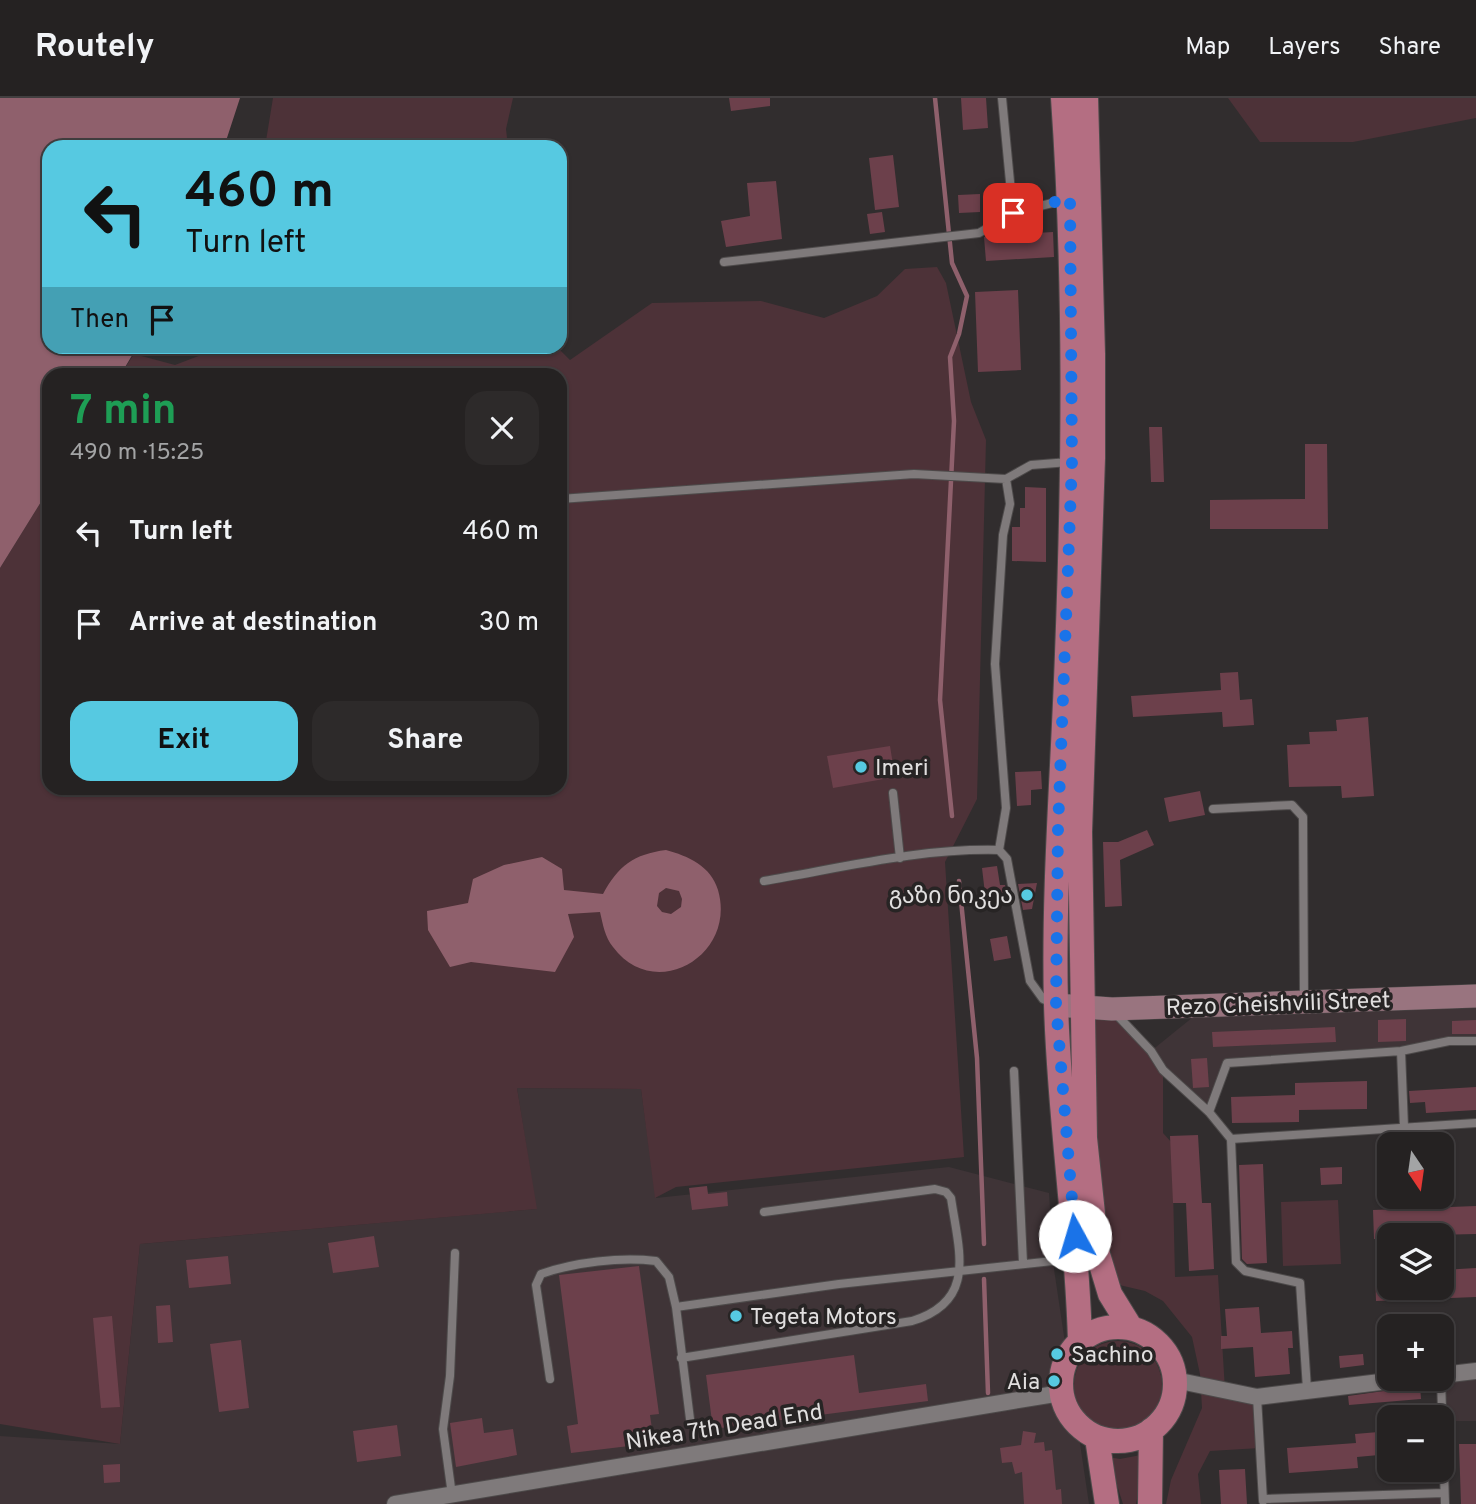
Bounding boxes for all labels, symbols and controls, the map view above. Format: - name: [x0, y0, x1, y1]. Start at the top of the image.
- text: Routely: [35, 27, 154, 69]
- text: Map: [1185, 33, 1230, 63]
- text: Layers: [1268, 33, 1340, 63]
- text: Share: [1378, 33, 1441, 63]
- text: 460 m: [185, 163, 334, 225]
- icon: left: [70, 168, 161, 259]
- pin: [983, 183, 1043, 243]
- icon: arrive: [994, 194, 1032, 232]
- text: Turn left: [185, 224, 306, 264]
- icon: arrive: [143, 301, 181, 339]
- text: Then: [70, 304, 129, 337]
- text: 7 min: [70, 386, 177, 439]
- button: close: [465, 391, 539, 465]
- text: 490 m · 15:25: [70, 439, 204, 468]
- icon: left: [70, 514, 108, 552]
- text: Turn left: [129, 516, 233, 549]
- text: 460 m: [463, 516, 539, 549]
- icon: arrive: [70, 605, 108, 643]
- text: Arrive at destination: [129, 607, 377, 640]
- text: 30 m: [479, 607, 539, 640]
- button: Exit: [70, 701, 298, 781]
- button: Share: [312, 701, 539, 781]
- place label: Imeri: [875, 755, 929, 784]
- marker: Imeri: [853, 759, 869, 775]
- place label: გაზი ნიკეა: [889, 883, 1013, 912]
- marker: გაზი ნიკეა: [1019, 887, 1035, 903]
- street label: Rezo Cheishvili Street: [1165, 987, 1391, 1024]
- north arrow: [1377, 1132, 1454, 1209]
- map controls: [1377, 1132, 1454, 1482]
- position arrow: [1038, 1199, 1112, 1273]
- button: layers: [1377, 1223, 1454, 1300]
- place label: Tegeta Motors: [750, 1304, 897, 1333]
- marker: Tegeta Motors: [728, 1308, 744, 1324]
- button: +: [1377, 1314, 1454, 1391]
- place label: Sachino: [1071, 1342, 1154, 1371]
- marker: Sachino: [1049, 1346, 1065, 1362]
- place label: Aia: [1006, 1369, 1040, 1398]
- marker: Aia: [1046, 1373, 1062, 1389]
- street label: Nikea 7th Dead End: [624, 1399, 825, 1458]
- button: −: [1377, 1405, 1454, 1482]

